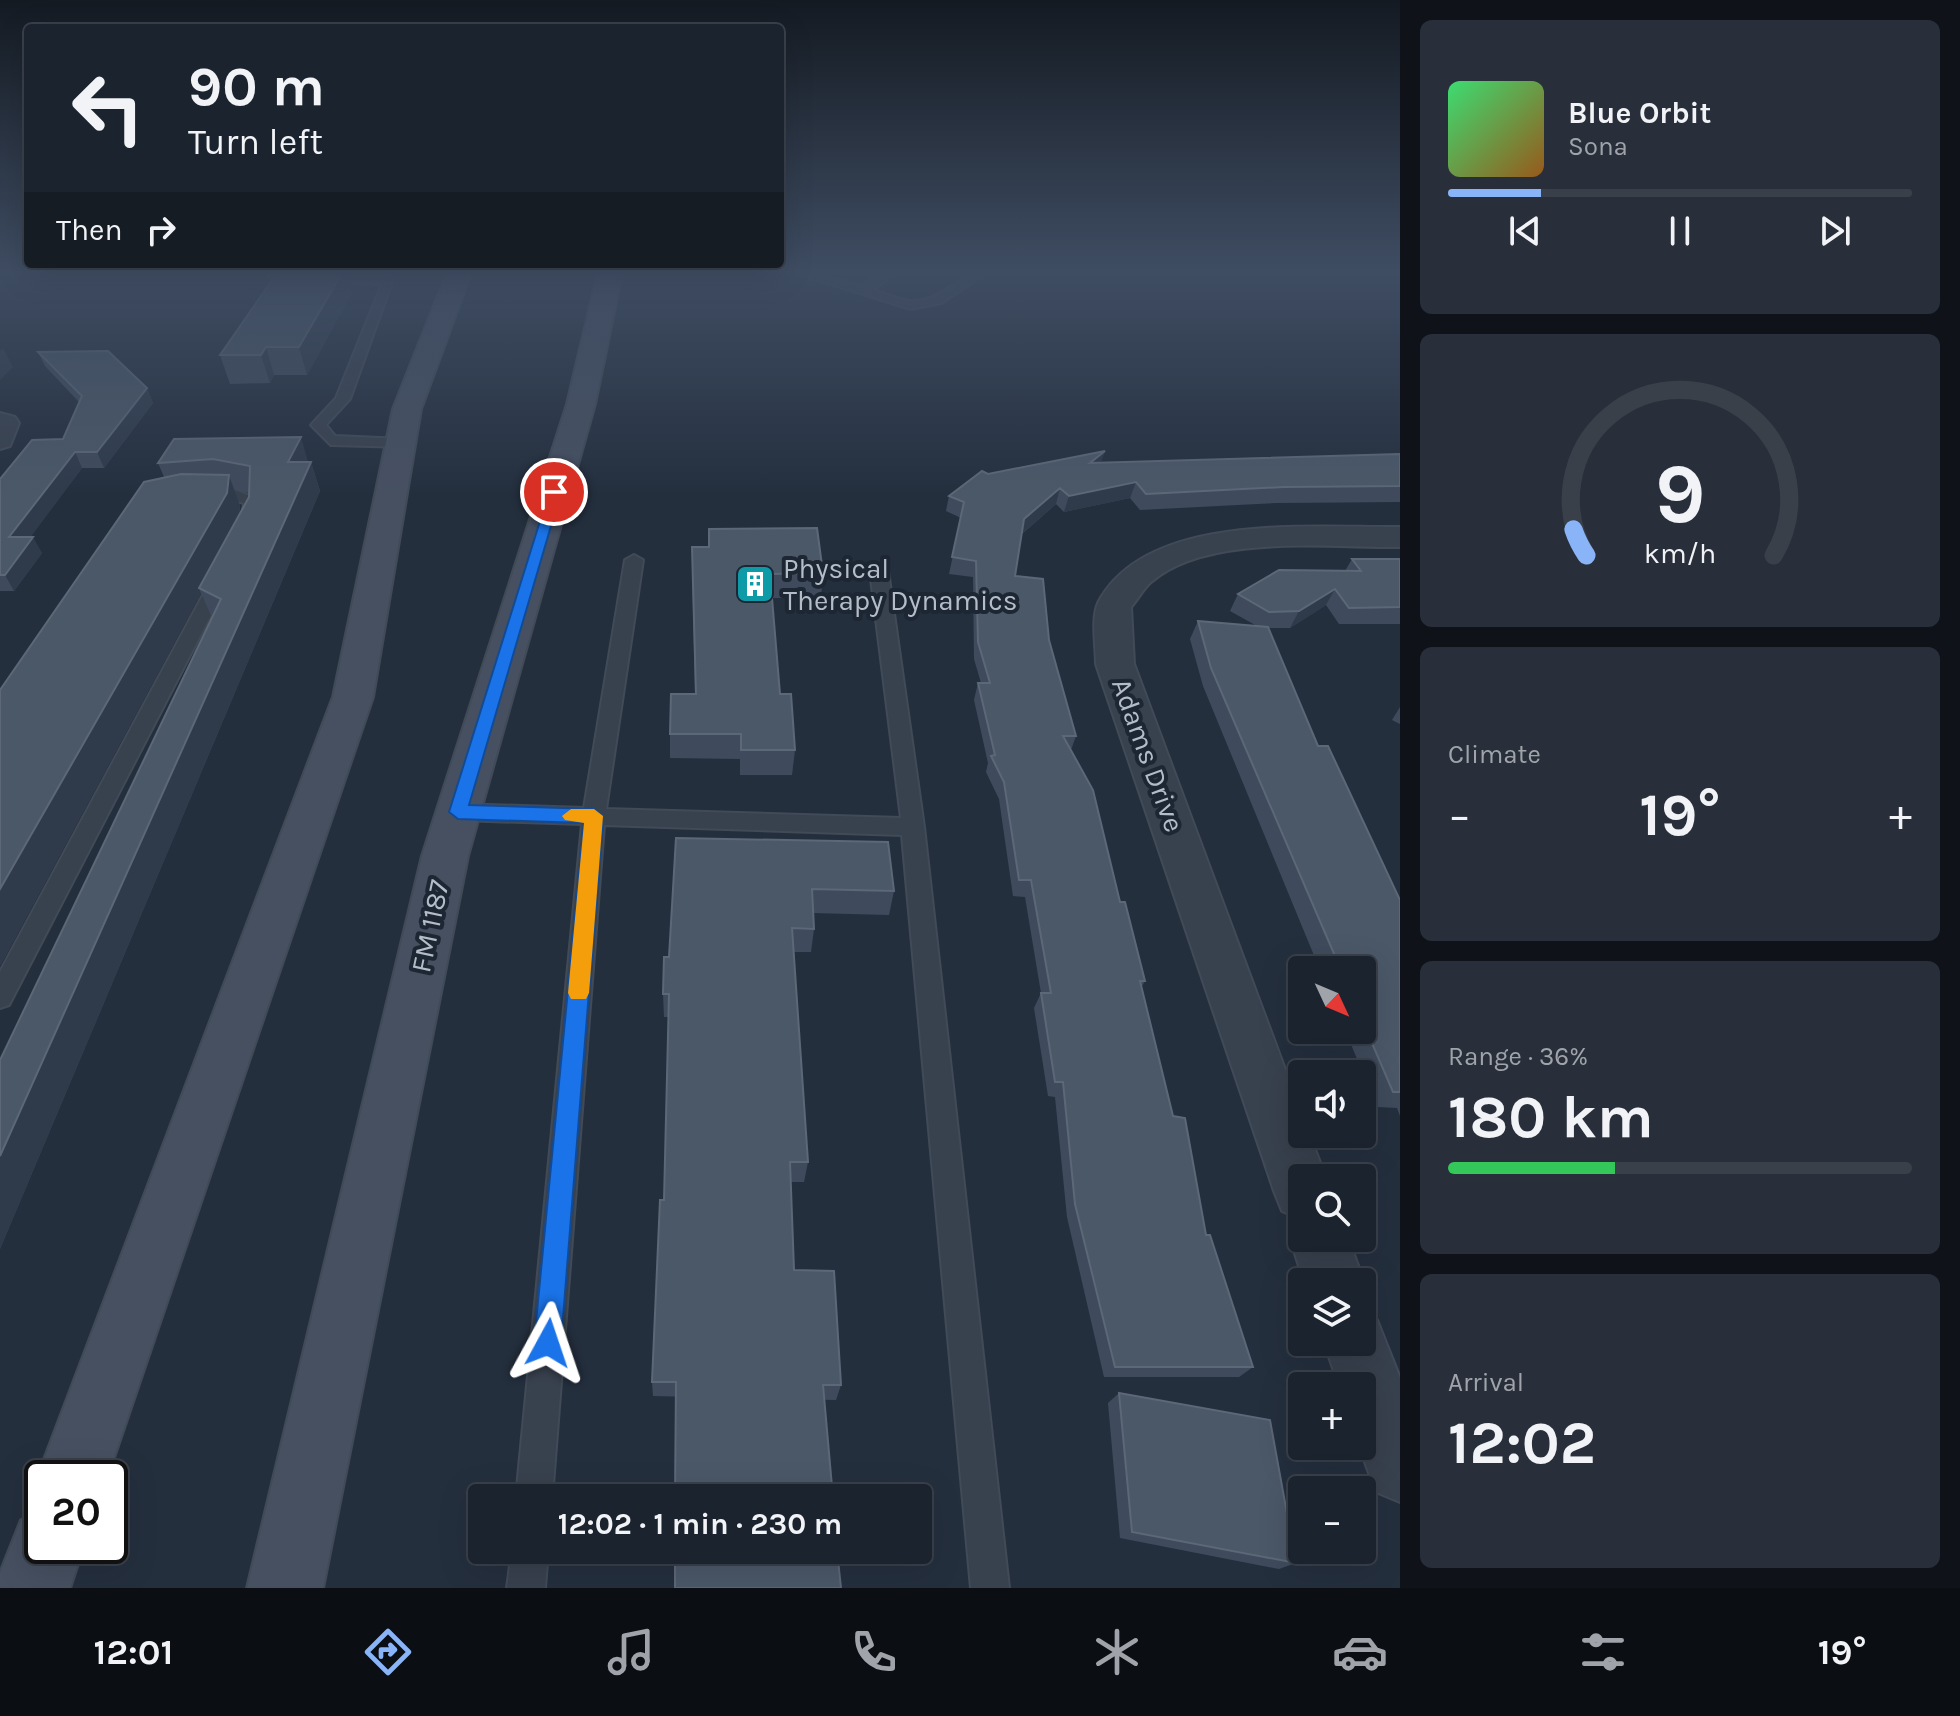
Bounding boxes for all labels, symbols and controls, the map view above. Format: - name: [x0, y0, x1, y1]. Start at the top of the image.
- text: 90 m: [188, 54, 325, 119]
- icon: left: [56, 56, 160, 160]
- text: Blue Orbit: [1568, 95, 1711, 131]
- text: Turn left: [188, 121, 323, 163]
- text: Sona: [1568, 131, 1628, 162]
- icon: right: [139, 208, 183, 252]
- icon: previous: [1503, 209, 1547, 253]
- icon: pause: [1658, 209, 1702, 253]
- icon: next: [1813, 209, 1857, 253]
- text: Then: [56, 212, 123, 248]
- text: 9: [1655, 446, 1705, 543]
- pin: [520, 458, 588, 526]
- icon: arrive: [532, 470, 576, 514]
- text: km/h: [1644, 538, 1716, 571]
- place label: Physical Therapy Dynamics: [783, 552, 1017, 617]
- building icon: Physical Therapy Dynamics: [734, 563, 776, 605]
- street label: Adams Drive: [1105, 674, 1191, 836]
- text: Climate: [1448, 739, 1541, 770]
- text: 19°: [1639, 780, 1721, 850]
- text: −: [1448, 790, 1471, 841]
- text: +: [1889, 790, 1912, 841]
- street label: FM 1187: [404, 877, 456, 975]
- north arrow: [1288, 956, 1376, 1044]
- map controls: [1288, 956, 1376, 1564]
- text: Range · 36%: [1448, 1041, 1588, 1072]
- button: sound: [1288, 1060, 1376, 1148]
- text: 180 km: [1448, 1082, 1654, 1152]
- button: search: [1288, 1164, 1376, 1252]
- button: layers: [1288, 1268, 1376, 1356]
- position arrow: [506, 1301, 590, 1385]
- text: Arrival: [1448, 1367, 1524, 1398]
- button: +: [1288, 1372, 1376, 1460]
- text: 12:02: [1448, 1408, 1596, 1478]
- speed limit sign: 20: [24, 1460, 128, 1564]
- button: −: [1288, 1476, 1376, 1564]
- text: 12:02 · 1 min · 230 m: [558, 1506, 842, 1542]
- icon: directions: [360, 1624, 416, 1680]
- icon: music: [603, 1624, 659, 1680]
- icon: phone: [846, 1624, 902, 1680]
- icon: climate: [1089, 1624, 1145, 1680]
- icon: car: [1332, 1624, 1388, 1680]
- icon: filters: [1575, 1624, 1631, 1680]
- text: 12:01: [93, 1631, 173, 1673]
- text: 19°: [1818, 1631, 1867, 1673]

